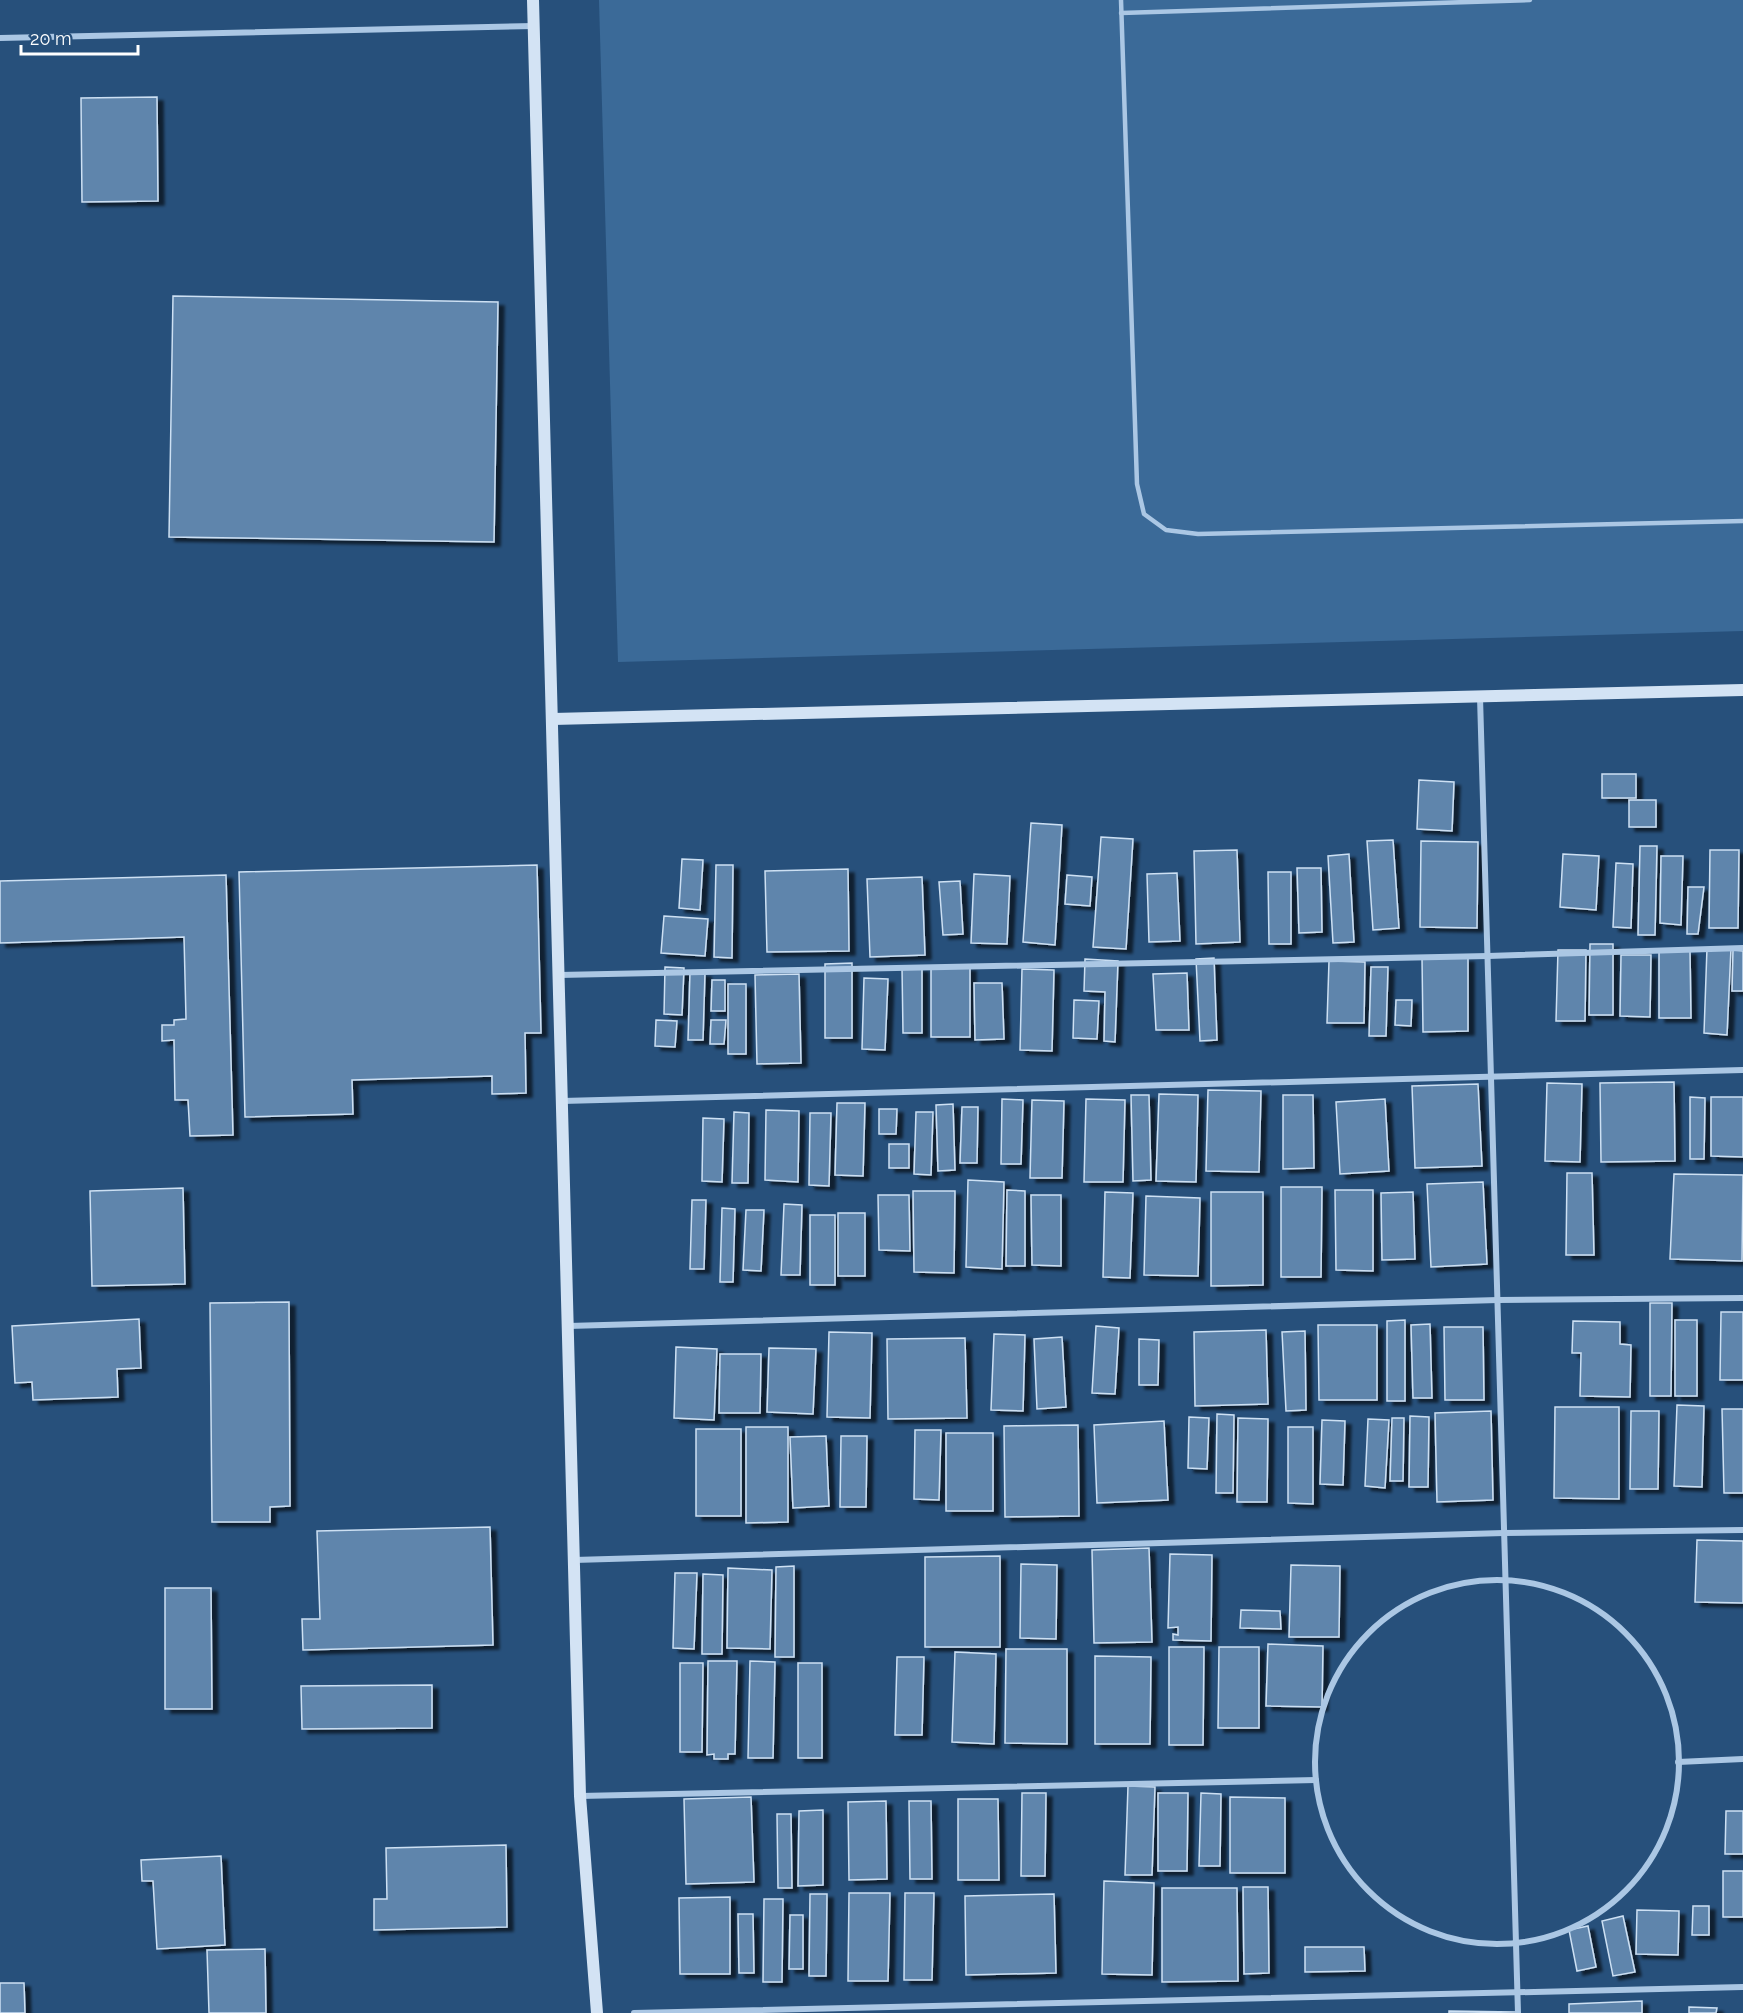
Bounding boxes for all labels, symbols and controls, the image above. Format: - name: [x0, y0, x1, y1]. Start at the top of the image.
- scale bar: [21, 18, 138, 56]
- text: 20 m: [30, 28, 72, 49]

